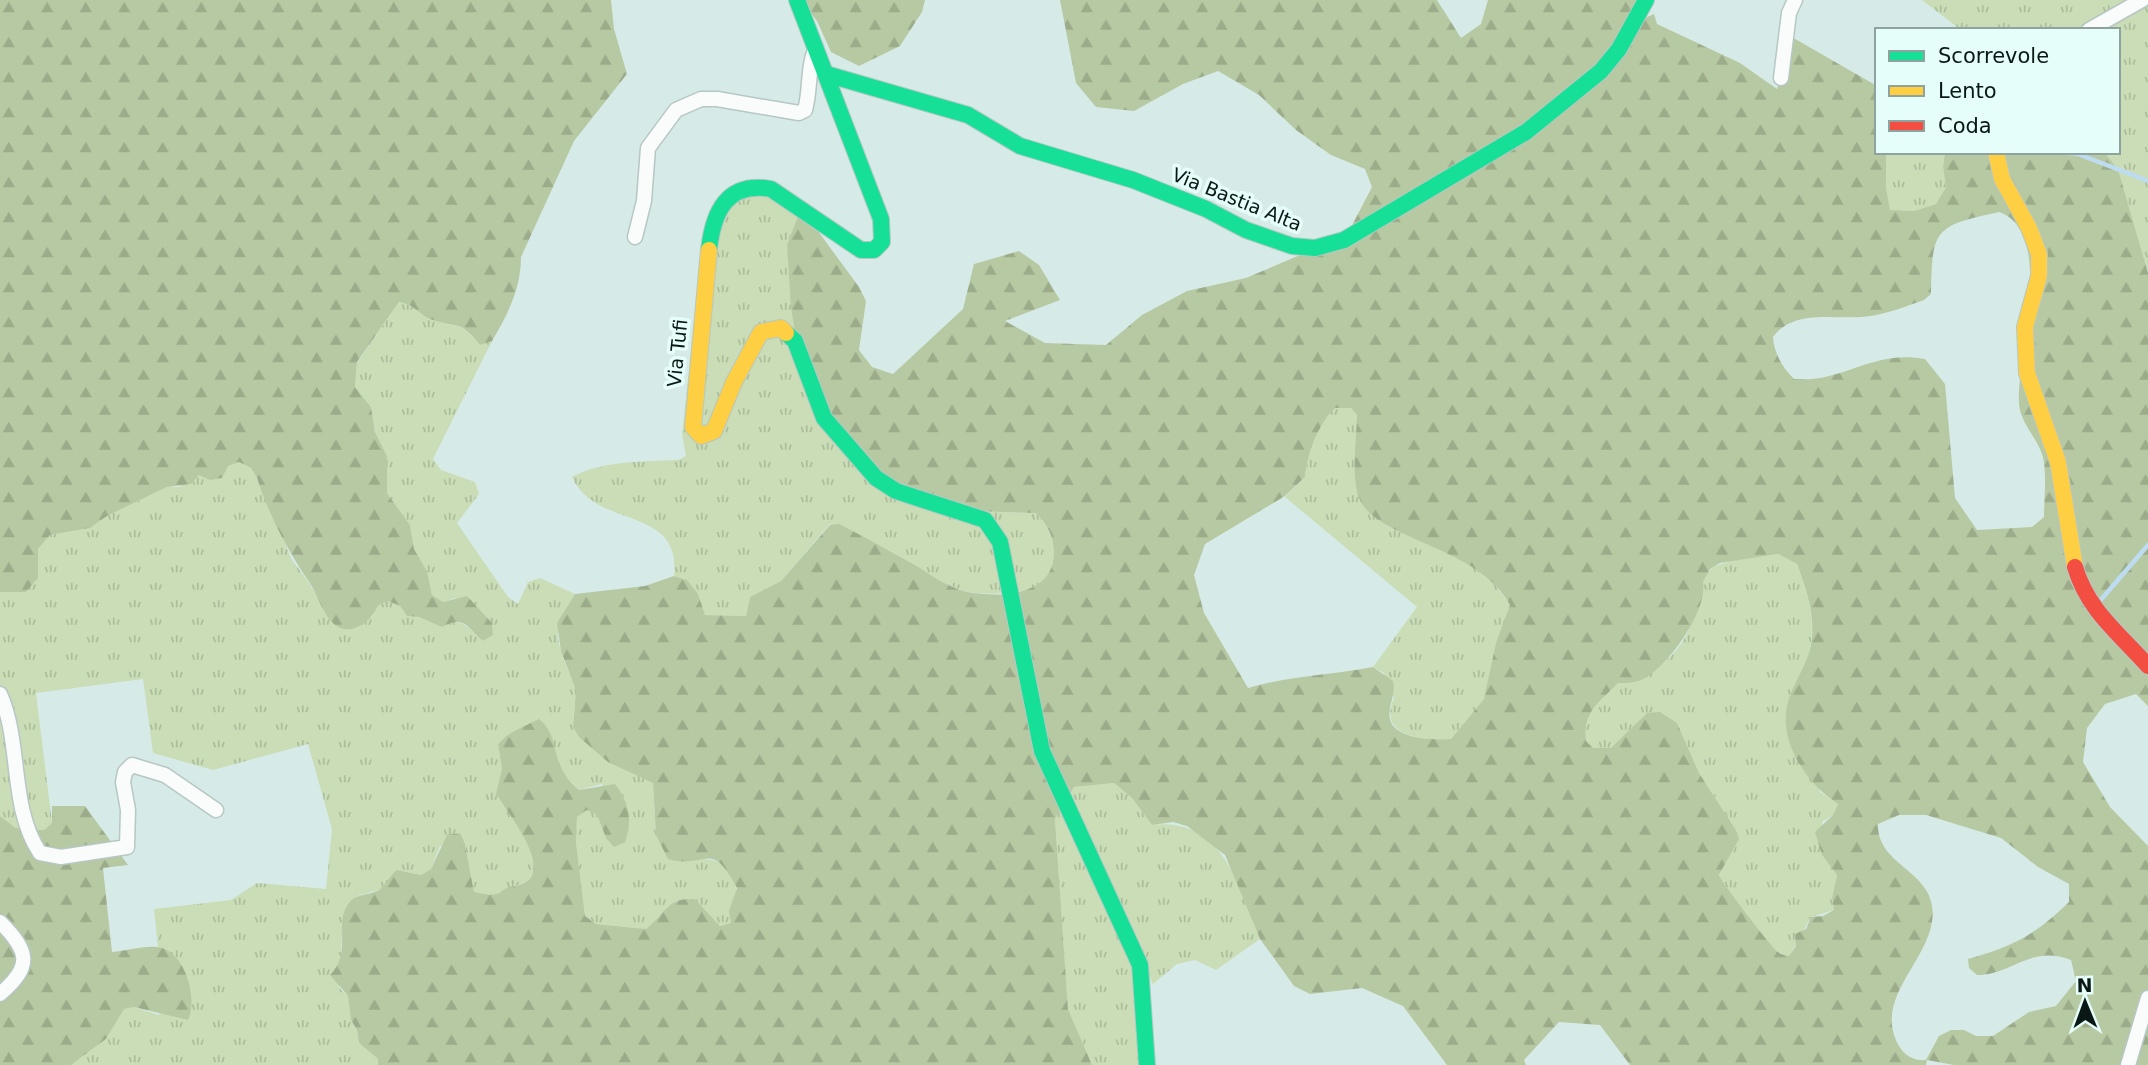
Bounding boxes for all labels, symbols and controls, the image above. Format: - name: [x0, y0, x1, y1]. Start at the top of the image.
- legend: [1875, 28, 2120, 154]
- text: Scorrevole: [1938, 44, 2049, 68]
- text: Lento: [1938, 79, 1997, 103]
- text: Coda: [1938, 114, 1992, 138]
- street label: Via Bastia Alta: [1169, 163, 1305, 235]
- street label: Via Tufi: [662, 318, 692, 388]
- north arrow: [2050, 967, 2120, 1037]
- text: N: [2077, 974, 2093, 996]

